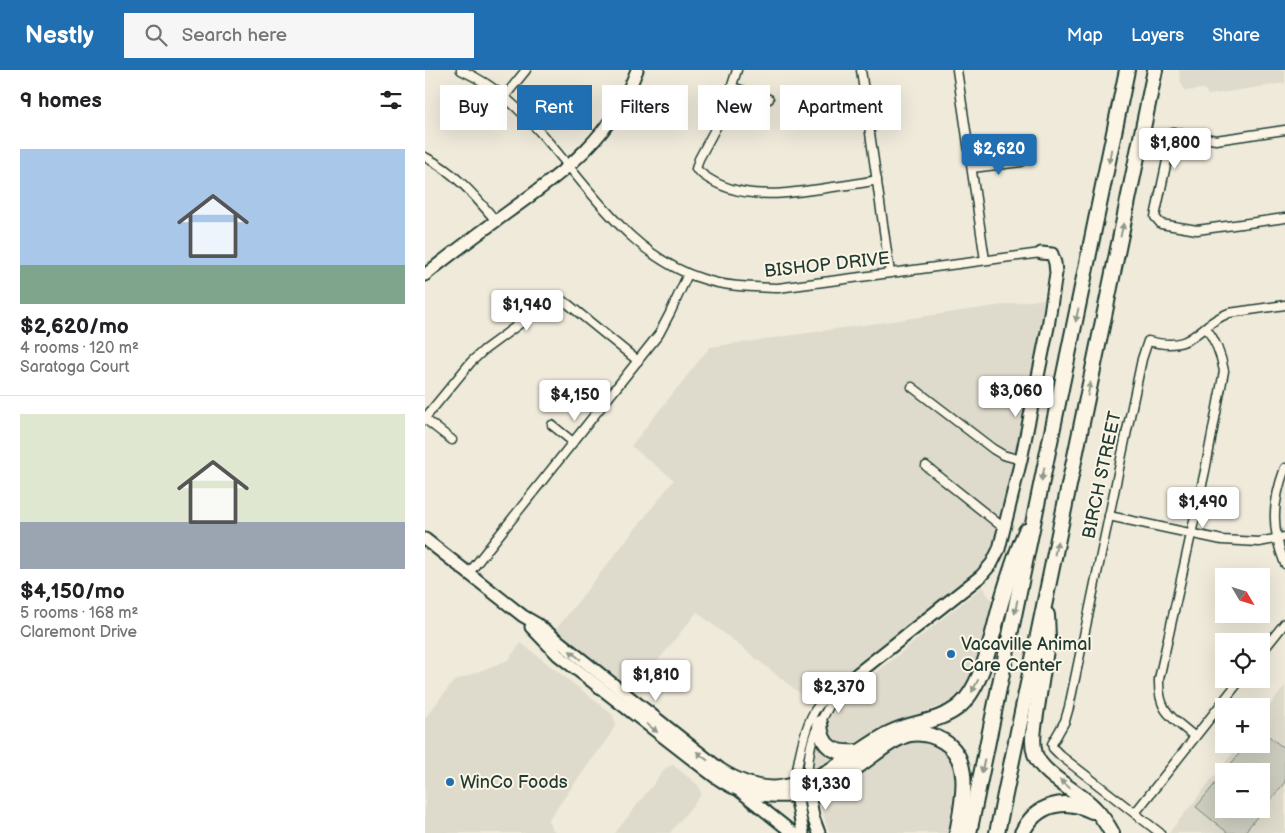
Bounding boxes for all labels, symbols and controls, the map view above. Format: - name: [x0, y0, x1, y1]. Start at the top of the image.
- search box: [124, 13, 474, 58]
- text: Nestly: [25, 21, 94, 50]
- icon: search: [142, 21, 170, 49]
- text: Search here: [182, 24, 287, 47]
- text: Map: [1067, 25, 1103, 46]
- text: Layers: [1131, 25, 1184, 46]
- text: Share: [1212, 25, 1260, 46]
- chip: Buy: [440, 85, 507, 130]
- chip: Rent: [517, 85, 592, 130]
- chip: Filters: [602, 85, 688, 130]
- chip: New: [698, 85, 770, 130]
- chip: Apartment: [780, 85, 901, 130]
- icon: filters: [377, 86, 405, 114]
- text: 9 homes: [20, 88, 102, 113]
- pin: $1,800: [1134, 128, 1216, 170]
- pin: $2,620: [958, 134, 1040, 176]
- text: $1,800: [1150, 134, 1200, 153]
- text: $2,620: [973, 140, 1025, 159]
- one-way arrow: [1105, 148, 1113, 164]
- icon: home: [168, 181, 258, 271]
- one-way arrow: [1118, 222, 1126, 237]
- street label: BISHOP DRIVE: [763, 248, 891, 282]
- pin: $1,940: [486, 290, 568, 332]
- text: $1,940: [502, 296, 552, 315]
- one-way arrow: [1072, 307, 1080, 323]
- text: $2,620/mo: [20, 314, 129, 339]
- text: 4 rooms · 120 m²: [20, 339, 139, 358]
- text: Saratoga Court: [20, 358, 130, 377]
- pin: $3,060: [975, 376, 1057, 418]
- pin: $4,150: [534, 380, 616, 422]
- one-way arrow: [1085, 381, 1093, 396]
- text: $3,060: [989, 382, 1043, 401]
- text: $4,150: [550, 386, 600, 405]
- street label: BIRCH STREET: [1078, 409, 1126, 541]
- icon: home: [168, 447, 258, 537]
- one-way arrow: [1039, 466, 1047, 482]
- pin: $1,490: [1162, 486, 1244, 529]
- text: $1,490: [1178, 493, 1228, 512]
- one-way arrow: [1052, 540, 1060, 555]
- north arrow: [1215, 568, 1270, 622]
- map controls: [1215, 568, 1270, 818]
- text: $4,150/mo: [20, 579, 125, 604]
- one-way arrow: [1012, 599, 1020, 615]
- text: 5 rooms · 168 m²: [20, 604, 138, 623]
- text: Claremont Drive: [20, 623, 137, 642]
- button: locate: [1215, 633, 1270, 688]
- place label: Vacaville Animal Care Center: [961, 634, 1091, 676]
- marker: Vacaville Animal Care Center: [945, 648, 957, 660]
- one-way arrow: [569, 649, 582, 660]
- pin: $1,810: [615, 660, 697, 702]
- text: $1,810: [632, 666, 680, 685]
- pin: $2,370: [798, 672, 880, 714]
- text: $2,370: [813, 678, 865, 697]
- one-way arrow: [971, 679, 979, 693]
- button: +: [1215, 698, 1270, 753]
- one-way arrow: [645, 723, 658, 734]
- one-way arrow: [696, 750, 709, 761]
- one-way arrow: [979, 759, 987, 774]
- button: −: [1215, 763, 1270, 818]
- pin: $1,330: [785, 768, 867, 811]
- place label: WinCo Foods: [460, 772, 568, 793]
- text: $1,330: [801, 775, 851, 794]
- marker: WinCo Foods: [444, 776, 456, 788]
- one-way arrow: [1058, 779, 1071, 789]

